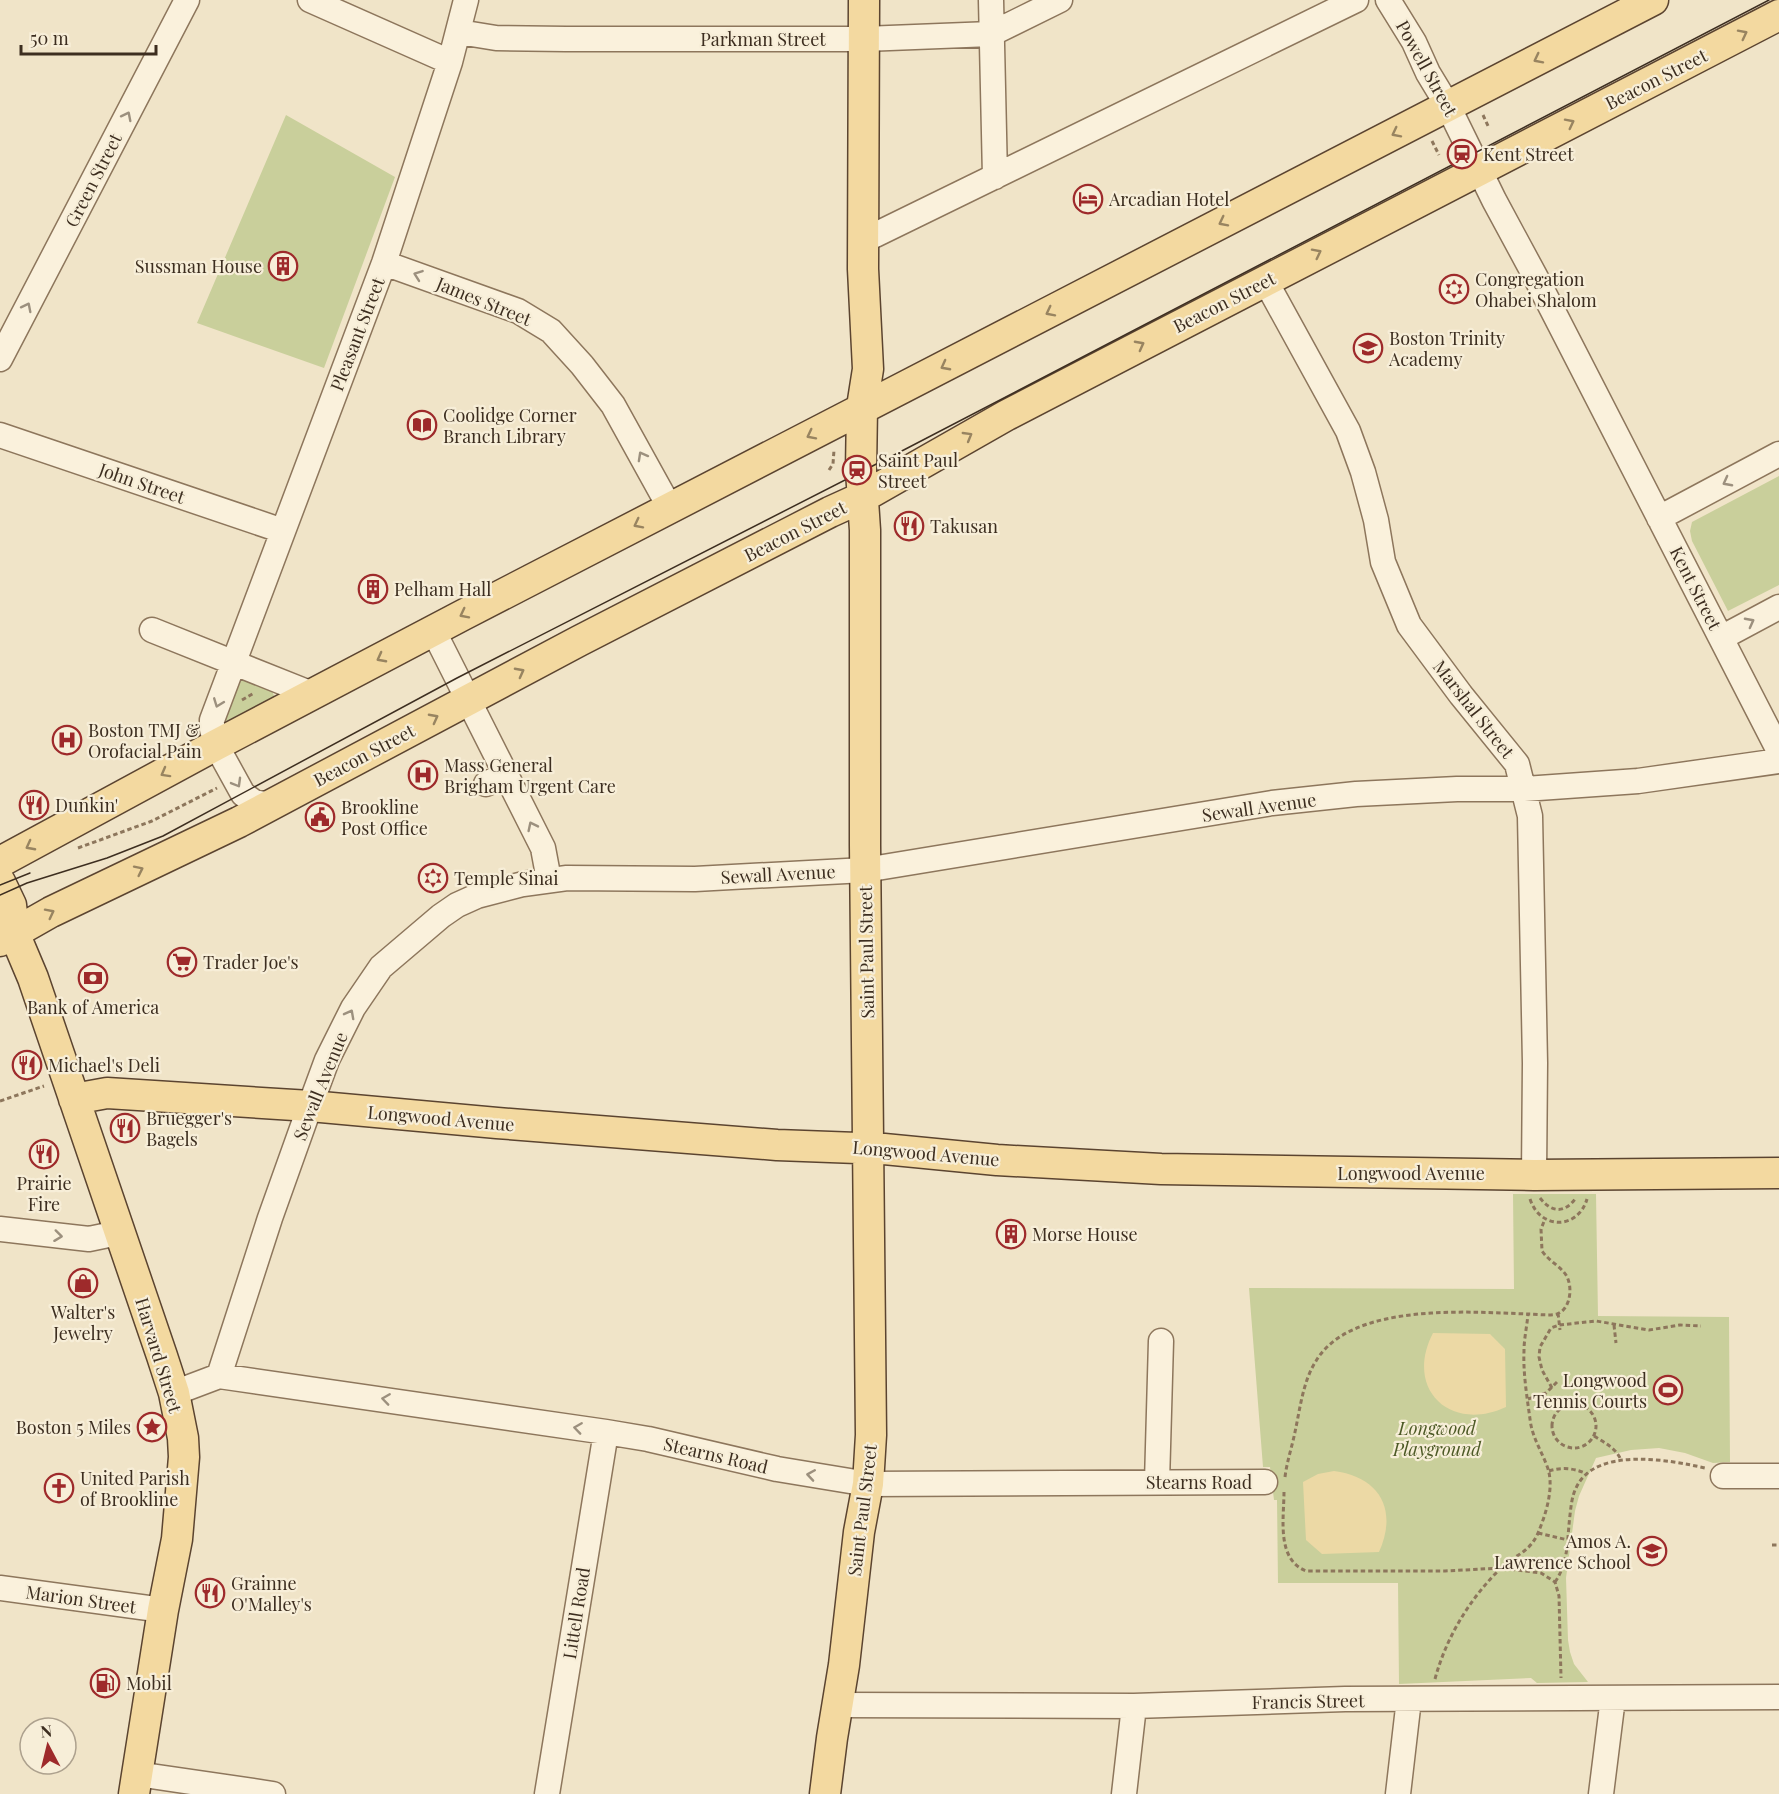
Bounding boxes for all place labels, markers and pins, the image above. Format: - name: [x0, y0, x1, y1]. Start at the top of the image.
- station icon: Kent Street: [1446, 138, 1478, 170]
- place label: Kent Street: [1483, 142, 1574, 166]
- hotel icon: Arcadian Hotel: [1072, 183, 1104, 215]
- place label: Arcadian Hotel: [1108, 187, 1229, 211]
- building icon: Sussman House: [267, 250, 299, 282]
- place label: Sussman House: [135, 254, 262, 278]
- place label: Congregation Ohabei Shalom: [1475, 267, 1597, 312]
- synagogue icon: Congregation Ohabei Shalom: [1438, 273, 1470, 305]
- place label: Boston Trinity Academy: [1388, 326, 1505, 371]
- school or university icon: Boston Trinity Academy: [1352, 332, 1384, 364]
- place label: Coolidge Corner Branch Library: [443, 403, 577, 448]
- library icon: Coolidge Corner Branch Library: [406, 409, 438, 441]
- place label: Saint Paul Street: [878, 448, 958, 493]
- station icon: Saint Paul Street: [841, 454, 873, 486]
- restaurant icon: Takusan: [893, 510, 925, 542]
- place label: Takusan: [930, 514, 998, 538]
- building icon: Pelham Hall: [357, 573, 389, 605]
- place label: Pelham Hall: [394, 577, 491, 601]
- place label: Boston TMJ & Orofacial Pain: [88, 718, 202, 763]
- hospital icon: Boston TMJ & Orofacial Pain: [51, 724, 83, 756]
- place label: Mass General Brigham Urgent Care: [444, 753, 616, 798]
- hospital icon: Mass General Brigham Urgent Care: [407, 759, 439, 791]
- restaurant icon: Dunkin': [18, 789, 50, 821]
- place label: Dunkin': [55, 793, 118, 817]
- place label: Brookline Post Office: [341, 795, 428, 840]
- public building icon: Brookline Post Office: [304, 801, 336, 833]
- synagogue icon: Temple Sinai: [417, 862, 449, 894]
- place label: Temple Sinai: [454, 866, 559, 890]
- supermarket icon: Trader Joe's: [166, 946, 198, 978]
- place label: Trader Joe's: [203, 950, 299, 974]
- bank icon: Bank of America: [77, 962, 109, 994]
- place label: Bank of America: [27, 995, 159, 1019]
- restaurant icon: Michael's Deli: [11, 1049, 43, 1081]
- place label: Michael's Deli: [48, 1053, 160, 1077]
- place label: Bruegger's Bagels: [146, 1106, 232, 1151]
- restaurant icon: Bruegger's Bagels: [109, 1112, 141, 1144]
- restaurant icon: Prairie Fire: [28, 1138, 60, 1170]
- place label: Prairie Fire: [16, 1171, 72, 1216]
- building icon: Morse House: [995, 1218, 1027, 1250]
- place label: Morse House: [1032, 1222, 1138, 1246]
- shop icon: Walter's Jewelry: [67, 1267, 99, 1299]
- place label: Walter's Jewelry: [50, 1300, 115, 1345]
- place label: Longwood Tennis Courts: [1533, 1368, 1648, 1413]
- sports icon: Longwood Tennis Courts: [1652, 1374, 1684, 1406]
- place icon: Boston 5 Miles: [136, 1411, 168, 1443]
- place label: Boston 5 Miles: [16, 1415, 131, 1439]
- place label: United Parish of Brookline: [80, 1466, 190, 1511]
- church icon: United Parish of Brookline: [43, 1472, 75, 1504]
- place label: Amos A. Lawrence School: [1494, 1529, 1631, 1574]
- school or university icon: Amos A. Lawrence School: [1636, 1535, 1668, 1567]
- place label: Grainne O'Malley's: [231, 1571, 312, 1616]
- restaurant icon: Grainne O'Malley's: [194, 1577, 226, 1609]
- fuel station icon: Mobil: [89, 1667, 121, 1699]
- place label: Mobil: [126, 1671, 172, 1695]

